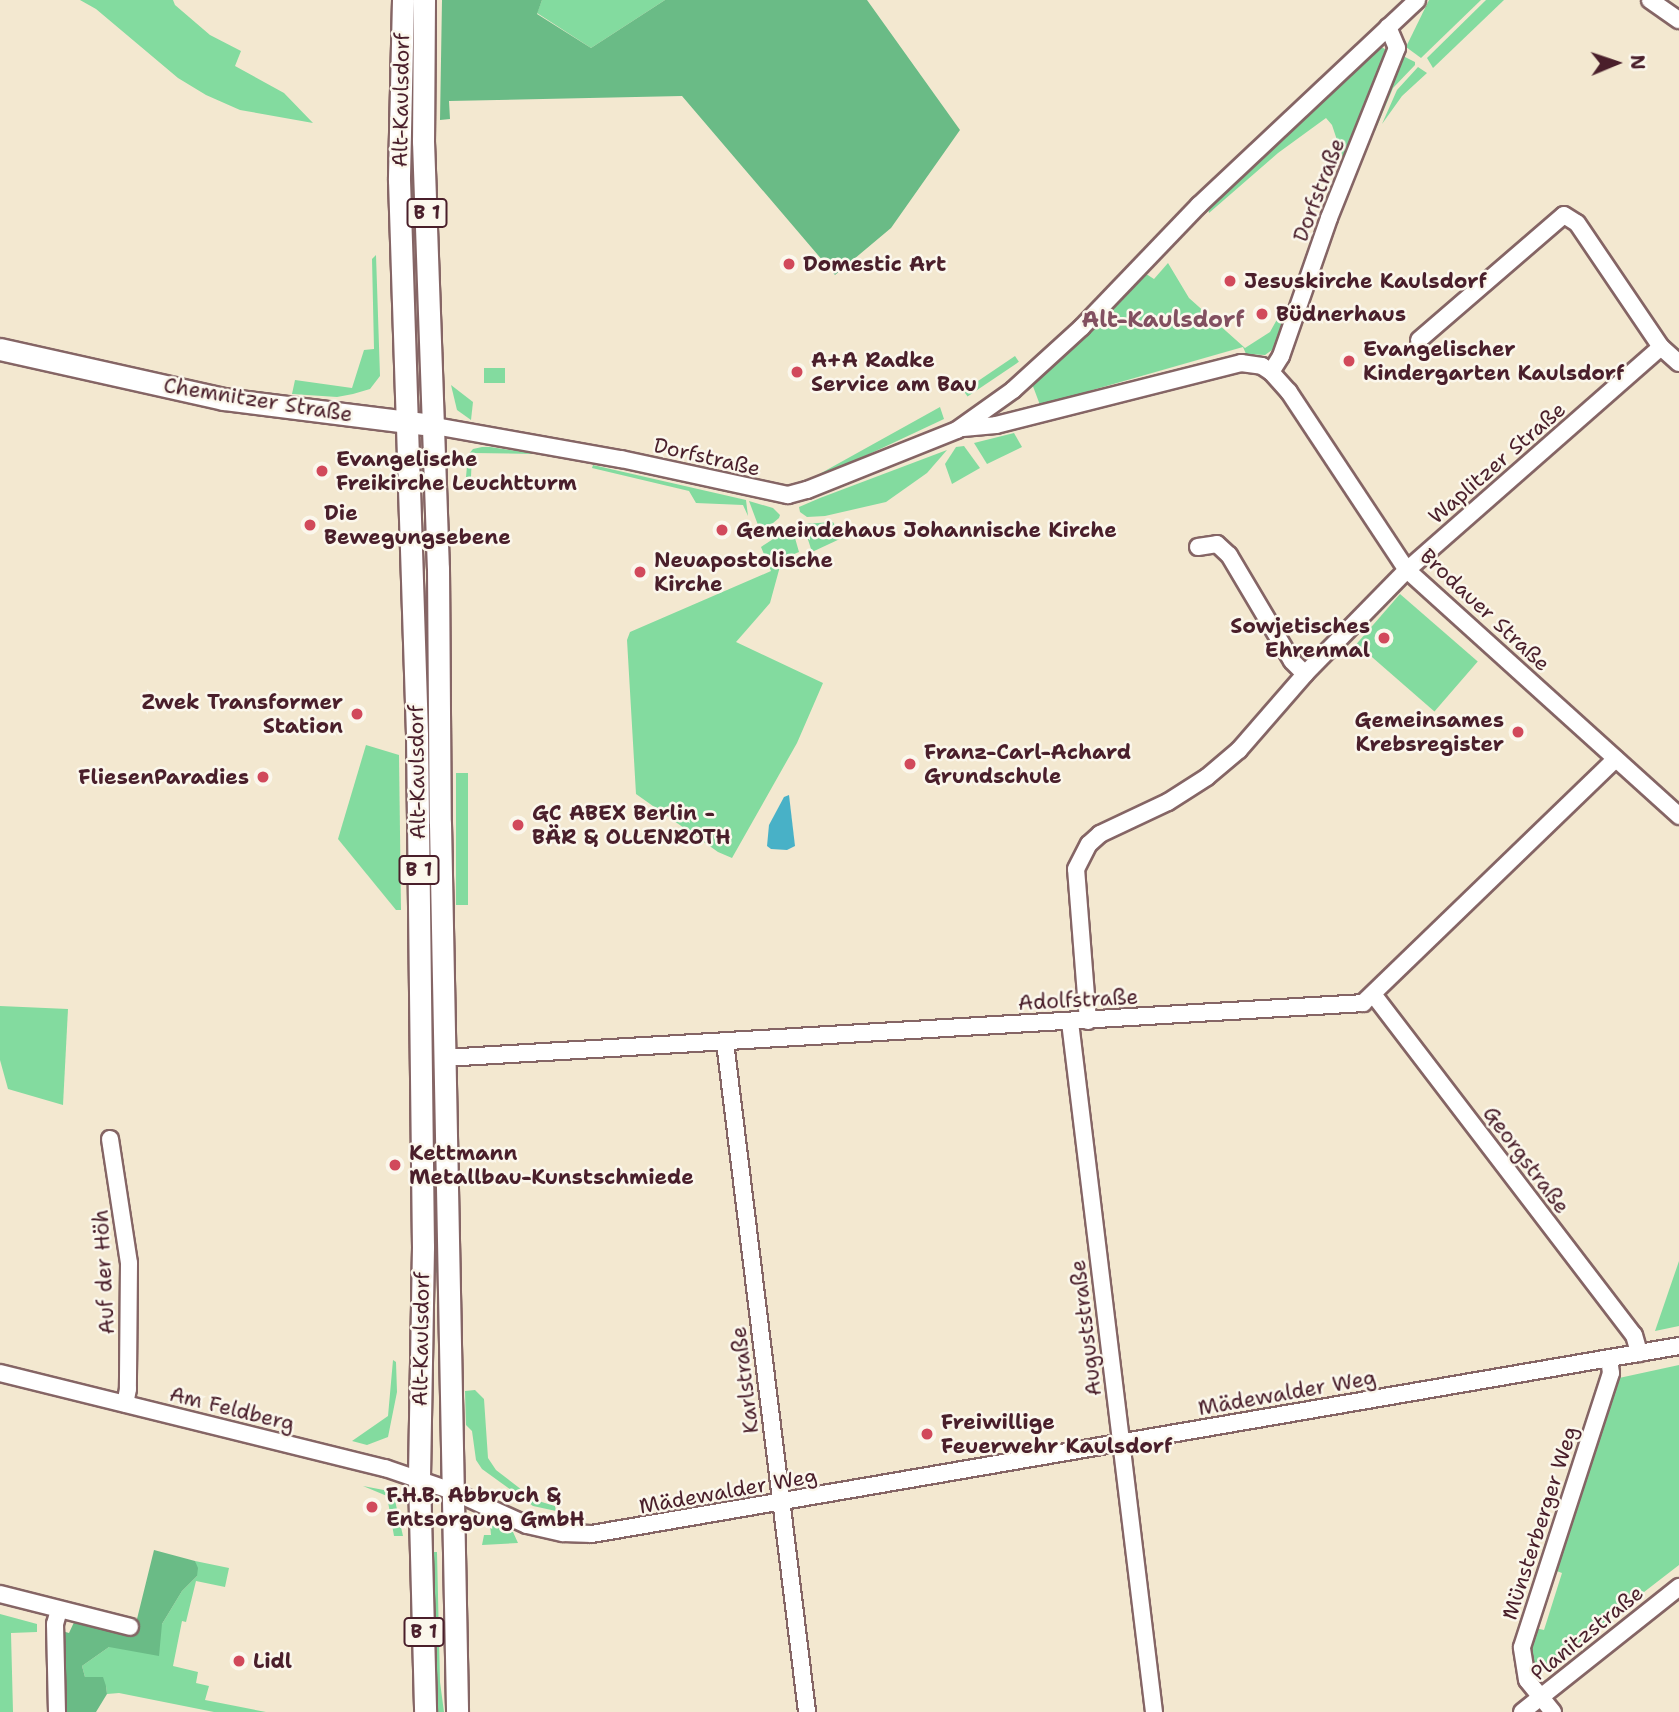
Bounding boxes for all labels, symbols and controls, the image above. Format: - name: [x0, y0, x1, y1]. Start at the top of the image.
- north arrow: [1581, 28, 1651, 98]
- street label: Alt-Kaulsdorf: [387, 33, 415, 167]
- text: N: [1625, 54, 1650, 70]
- street label: Dorfstraße: [1288, 135, 1350, 245]
- road number: B 1: [406, 197, 448, 228]
- place label: Domestic Art: [803, 251, 946, 277]
- marker: Domestic Art: [781, 256, 797, 272]
- place label: Jesuskirche Kaulsdorf: [1244, 268, 1487, 294]
- marker: Jesuskirche Kaulsdorf: [1222, 273, 1238, 289]
- place label: Büdnerhaus: [1276, 301, 1406, 327]
- district label: Alt-Kaulsdorf: [1082, 305, 1244, 333]
- marker: Büdnerhaus: [1254, 306, 1270, 322]
- place label: Evangelischer Kindergarten Kaulsdorf: [1363, 336, 1624, 386]
- place label: A+A Radke Service am Bau: [811, 347, 977, 397]
- marker: Evangelischer Kindergarten Kaulsdorf: [1341, 353, 1357, 369]
- marker: A+A Radke Service am Bau: [789, 364, 805, 380]
- street label: Chemnitzer Straße: [162, 373, 354, 427]
- street label: Waplitzer Straße: [1423, 397, 1571, 529]
- street label: Dorfstraße: [651, 433, 763, 481]
- place label: Evangelische Freikirche Leuchtturm: [336, 446, 577, 496]
- marker: Evangelische Freikirche Leuchtturm: [314, 463, 330, 479]
- place label: Die Bewegungsebene: [324, 500, 511, 550]
- marker: Die Bewegungsebene: [302, 517, 318, 533]
- place label: Gemeindehaus Johannische Kirche: [736, 517, 1117, 543]
- marker: Gemeindehaus Johannische Kirche: [714, 522, 730, 538]
- street label: Brodauer Straße: [1415, 543, 1555, 677]
- place label: Neuapostolische Kirche: [654, 547, 833, 597]
- marker: Neuapostolische Kirche: [632, 564, 648, 580]
- place label: Sowjetisches Ehrenmal: [1230, 613, 1370, 663]
- marker: Sowjetisches Ehrenmal: [1376, 630, 1392, 646]
- place label: Zwek Transformer Station: [141, 689, 343, 739]
- street label: Alt-Kaulsdorf: [403, 705, 431, 839]
- marker: Zwek Transformer Station: [349, 706, 365, 722]
- place label: Gemeinsames Krebsregister: [1355, 707, 1504, 757]
- marker: Gemeinsames Krebsregister: [1510, 724, 1526, 740]
- place label: Franz-Carl-Achard Grundschule: [924, 739, 1131, 789]
- marker: Franz-Carl-Achard Grundschule: [902, 756, 918, 772]
- place label: FliesenParadies: [78, 764, 249, 790]
- marker: FliesenParadies: [255, 769, 271, 785]
- place label: GC ABEX Berlin - BÄR & OLLENROTH: [532, 800, 731, 850]
- marker: GC ABEX Berlin - BÄR & OLLENROTH: [510, 817, 526, 833]
- road number: B 1: [398, 855, 440, 886]
- street label: Adolfstraße: [1017, 984, 1139, 1016]
- street label: Georgstraße: [1477, 1101, 1575, 1219]
- place label: Kettmann Metallbau-Kunstschmiede: [409, 1140, 694, 1190]
- marker: Kettmann Metallbau-Kunstschmiede: [387, 1157, 403, 1173]
- street label: Auf der Höh: [88, 1209, 120, 1335]
- street label: Auguststraße: [1065, 1258, 1107, 1398]
- street label: Alt-Kaulsdorf: [407, 1272, 435, 1406]
- street label: Karlstraße: [726, 1325, 764, 1435]
- street label: Mädewalder Weg: [1196, 1365, 1378, 1421]
- street label: Am Feldberg: [167, 1381, 297, 1437]
- place label: Freiwillige Feuerwehr Kaulsdorf: [941, 1409, 1172, 1459]
- street label: Münsterberger Weg: [1497, 1423, 1583, 1623]
- marker: Freiwillige Feuerwehr Kaulsdorf: [919, 1426, 935, 1442]
- street label: Mädewalder Weg: [637, 1463, 819, 1519]
- place label: F.H.B. Abbruch & Entsorgung GmbH: [386, 1482, 585, 1532]
- marker: F.H.B. Abbruch & Entsorgung GmbH: [364, 1499, 380, 1515]
- street label: Planitzstraße: [1526, 1580, 1648, 1686]
- road number: B 1: [403, 1616, 445, 1648]
- place label: Lidl: [253, 1648, 292, 1674]
- marker: Lidl: [231, 1653, 247, 1669]

